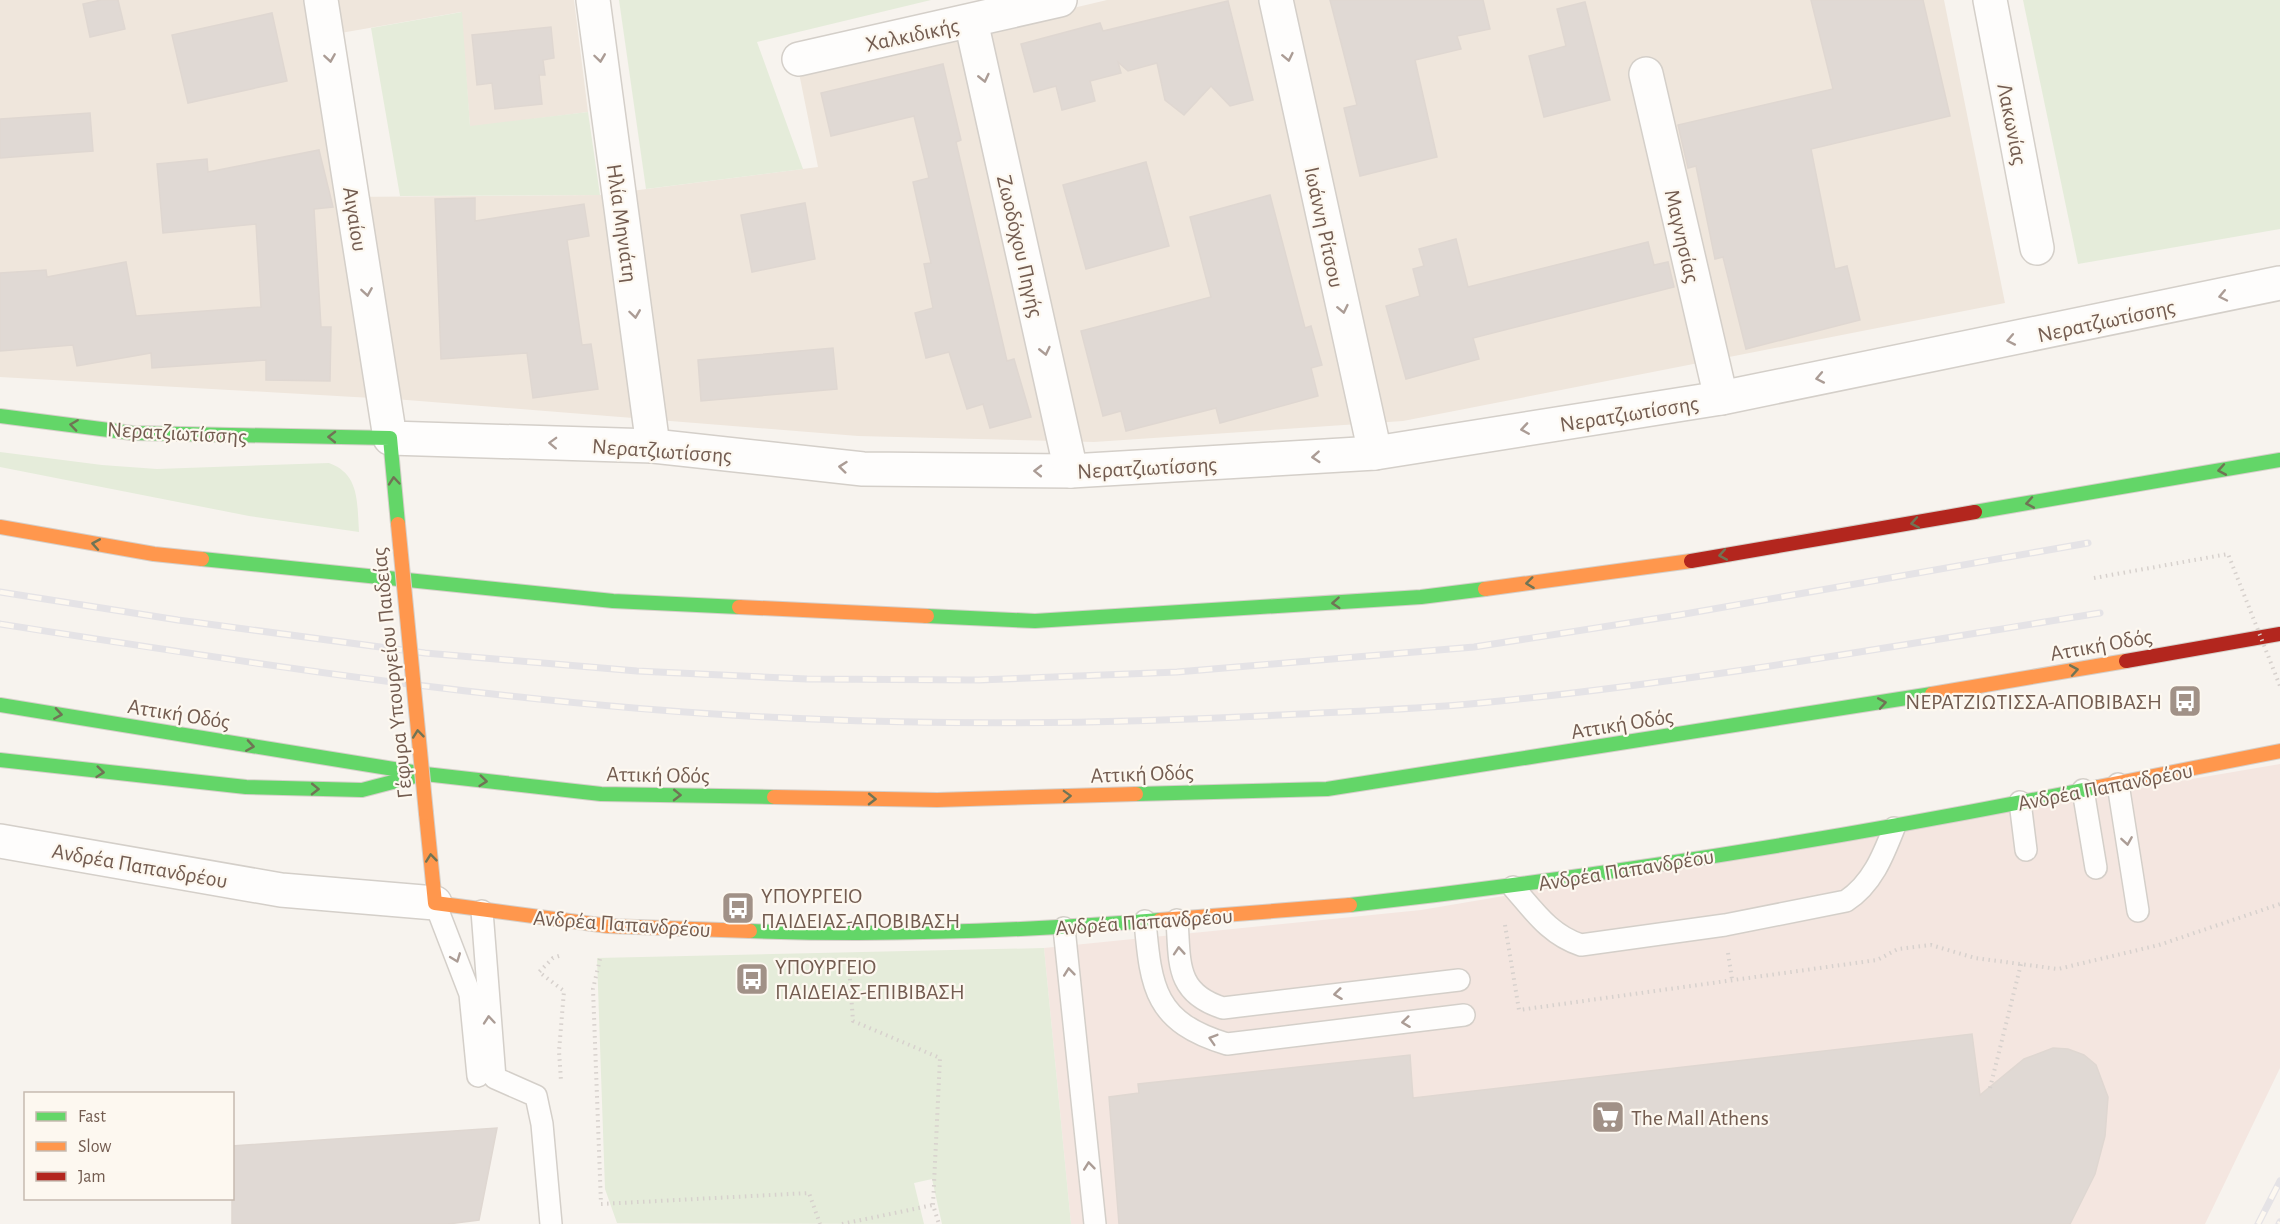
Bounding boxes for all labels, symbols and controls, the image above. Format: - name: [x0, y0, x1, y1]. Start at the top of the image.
- street label: Χαλκιδικής: [863, 14, 961, 56]
- one-way arrow: [1281, 52, 1294, 62]
- one-way arrow: [324, 53, 336, 62]
- one-way arrow: [594, 53, 606, 63]
- one-way arrow: [977, 73, 990, 83]
- street label: Λακωνίας: [1993, 82, 2031, 167]
- street label: Ηλία Μηνιάτη: [603, 162, 641, 284]
- street label: Ιωάννη Ρίτσου: [1300, 165, 1348, 290]
- street label: Ζωοδόχου Πηγής: [993, 173, 1047, 320]
- street label: Αιγαίου: [339, 185, 371, 253]
- street label: Μαγνησίας: [1661, 188, 1703, 285]
- one-way arrow: [361, 287, 373, 296]
- one-way arrow: [2218, 288, 2228, 301]
- street label: Νερατζιωτίσσης: [2035, 296, 2177, 346]
- one-way arrow: [1336, 304, 1349, 314]
- one-way arrow: [629, 309, 641, 318]
- one-way arrow: [2007, 333, 2017, 346]
- one-way arrow: [1037, 345, 1050, 355]
- one-way arrow: [1815, 371, 1825, 384]
- street label: Νερατζιωτίσσης: [1558, 392, 1700, 436]
- street label: Νερατζιωτίσσης: [106, 418, 247, 448]
- one-way arrow: [70, 420, 79, 432]
- one-way arrow: [1520, 423, 1529, 435]
- one-way arrow: [327, 431, 336, 443]
- street label: Νερατζιωτίσσης: [591, 435, 733, 467]
- one-way arrow: [548, 437, 557, 449]
- one-way arrow: [1312, 450, 1321, 463]
- street label: Νερατζιωτίσσης: [1077, 453, 1218, 483]
- one-way arrow: [838, 461, 847, 473]
- one-way arrow: [2218, 463, 2228, 476]
- one-way arrow: [1033, 464, 1042, 477]
- one-way arrow: [388, 477, 401, 486]
- one-way arrow: [2026, 496, 2036, 509]
- one-way arrow: [1911, 516, 1920, 528]
- one-way arrow: [91, 538, 101, 551]
- street label: Γέφυρα Υπουργείου Παιδείας: [368, 546, 416, 800]
- one-way arrow: [1719, 549, 1728, 561]
- one-way arrow: [1526, 576, 1535, 589]
- one-way arrow: [1332, 596, 1341, 609]
- street label: Αττική Οδός: [2048, 625, 2154, 665]
- one-way arrow: [2068, 664, 2078, 677]
- bus stop icon: ΝΕΡΑΤΖΙΩΤΙΣΣΑ-ΑΠΟΒΙΒΑΣΗ: [2167, 683, 2203, 719]
- place label: ΝΕΡΑΤΖΙΩΤΙΣΣΑ-ΑΠΟΒΙΒΑΣΗ: [1905, 691, 2162, 713]
- street label: Αττική Οδός: [126, 695, 232, 733]
- one-way arrow: [1876, 697, 1886, 710]
- street label: Αττική Οδός: [1569, 705, 1675, 743]
- one-way arrow: [53, 708, 62, 720]
- one-way arrow: [412, 730, 425, 739]
- one-way arrow: [246, 739, 255, 751]
- street label: Ανδρέα Παπανδρέου: [2016, 759, 2195, 815]
- street label: Αττική Οδός: [1090, 761, 1194, 787]
- street label: Αττική Οδός: [606, 763, 710, 787]
- one-way arrow: [95, 765, 104, 778]
- one-way arrow: [478, 774, 487, 787]
- one-way arrow: [310, 783, 319, 795]
- one-way arrow: [672, 789, 681, 801]
- one-way arrow: [1062, 790, 1071, 802]
- one-way arrow: [867, 793, 876, 805]
- one-way arrow: [2121, 837, 2133, 846]
- street label: Ανδρέα Παπανδρέου: [50, 840, 229, 892]
- street label: Ανδρέα Παπανδρέου: [1537, 845, 1716, 895]
- one-way arrow: [425, 854, 438, 863]
- place label: ΥΠΟΥΡΓΕΙΟ ΠΑΙΔΕΙΑΣ-ΑΠΟΒΙΒΑΣΗ: [761, 885, 960, 932]
- bus stop icon: ΥΠΟΥΡΓΕΙΟ ΠΑΙΔΕΙΑΣ-ΑΠΟΒΙΒΑΣΗ: [720, 890, 756, 926]
- street label: Ανδρέα Παπανδρέου: [1055, 905, 1233, 939]
- street label: Ανδρέα Παπανδρέου: [533, 907, 711, 941]
- one-way arrow: [1173, 946, 1186, 955]
- one-way arrow: [449, 952, 461, 963]
- place label: ΥΠΟΥΡΓΕΙΟ ΠΑΙΔΕΙΑΣ-ΕΠΙΒΙΒΑΣΗ: [775, 956, 965, 1003]
- bus stop icon: ΥΠΟΥΡΓΕΙΟ ΠΑΙΔΕΙΑΣ-ΕΠΙΒΙΒΑΣΗ: [734, 961, 770, 997]
- one-way arrow: [1063, 967, 1076, 976]
- one-way arrow: [1334, 987, 1343, 1000]
- one-way arrow: [1401, 1015, 1410, 1028]
- one-way arrow: [483, 1016, 496, 1025]
- one-way arrow: [1208, 1034, 1219, 1046]
- legend: [24, 1092, 234, 1200]
- supermarket icon: The Mall Athens: [1590, 1099, 1626, 1135]
- place label: The Mall Athens: [1631, 1107, 1769, 1129]
- text: Fast: [78, 1108, 106, 1126]
- text: Slow: [78, 1138, 111, 1156]
- one-way arrow: [1083, 1161, 1096, 1170]
- text: Jam: [78, 1168, 106, 1186]

